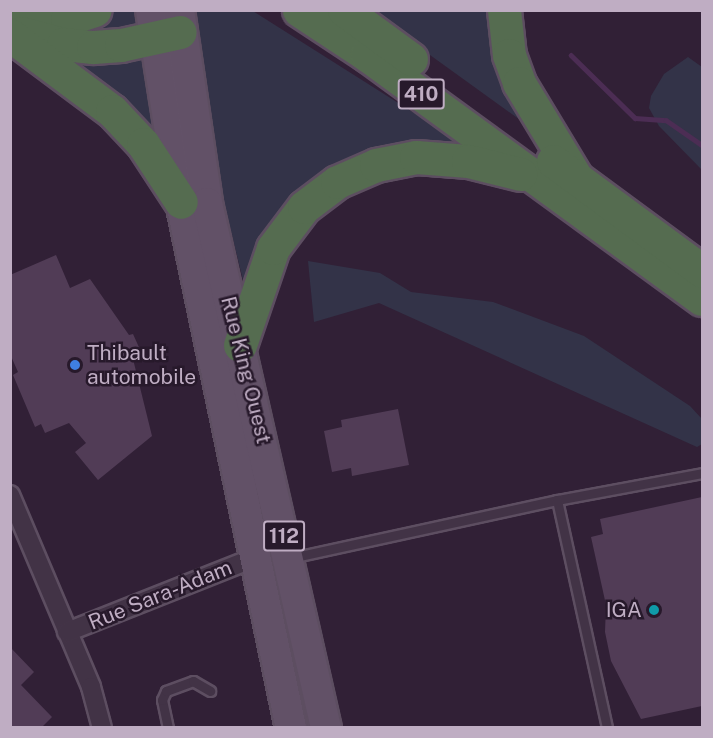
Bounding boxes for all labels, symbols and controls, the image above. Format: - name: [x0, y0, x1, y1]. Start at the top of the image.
- road number: 410: [397, 77, 445, 111]
- street label: Rue King Ouest: [215, 294, 277, 446]
- place label: Thibault automobile: [87, 340, 196, 390]
- marker: Thibault automobile: [68, 358, 82, 372]
- road number: 112: [263, 519, 305, 553]
- street label: Rue Sara-Adam: [85, 555, 235, 635]
- place label: IGA: [606, 597, 642, 623]
- marker: IGA: [647, 603, 661, 617]

